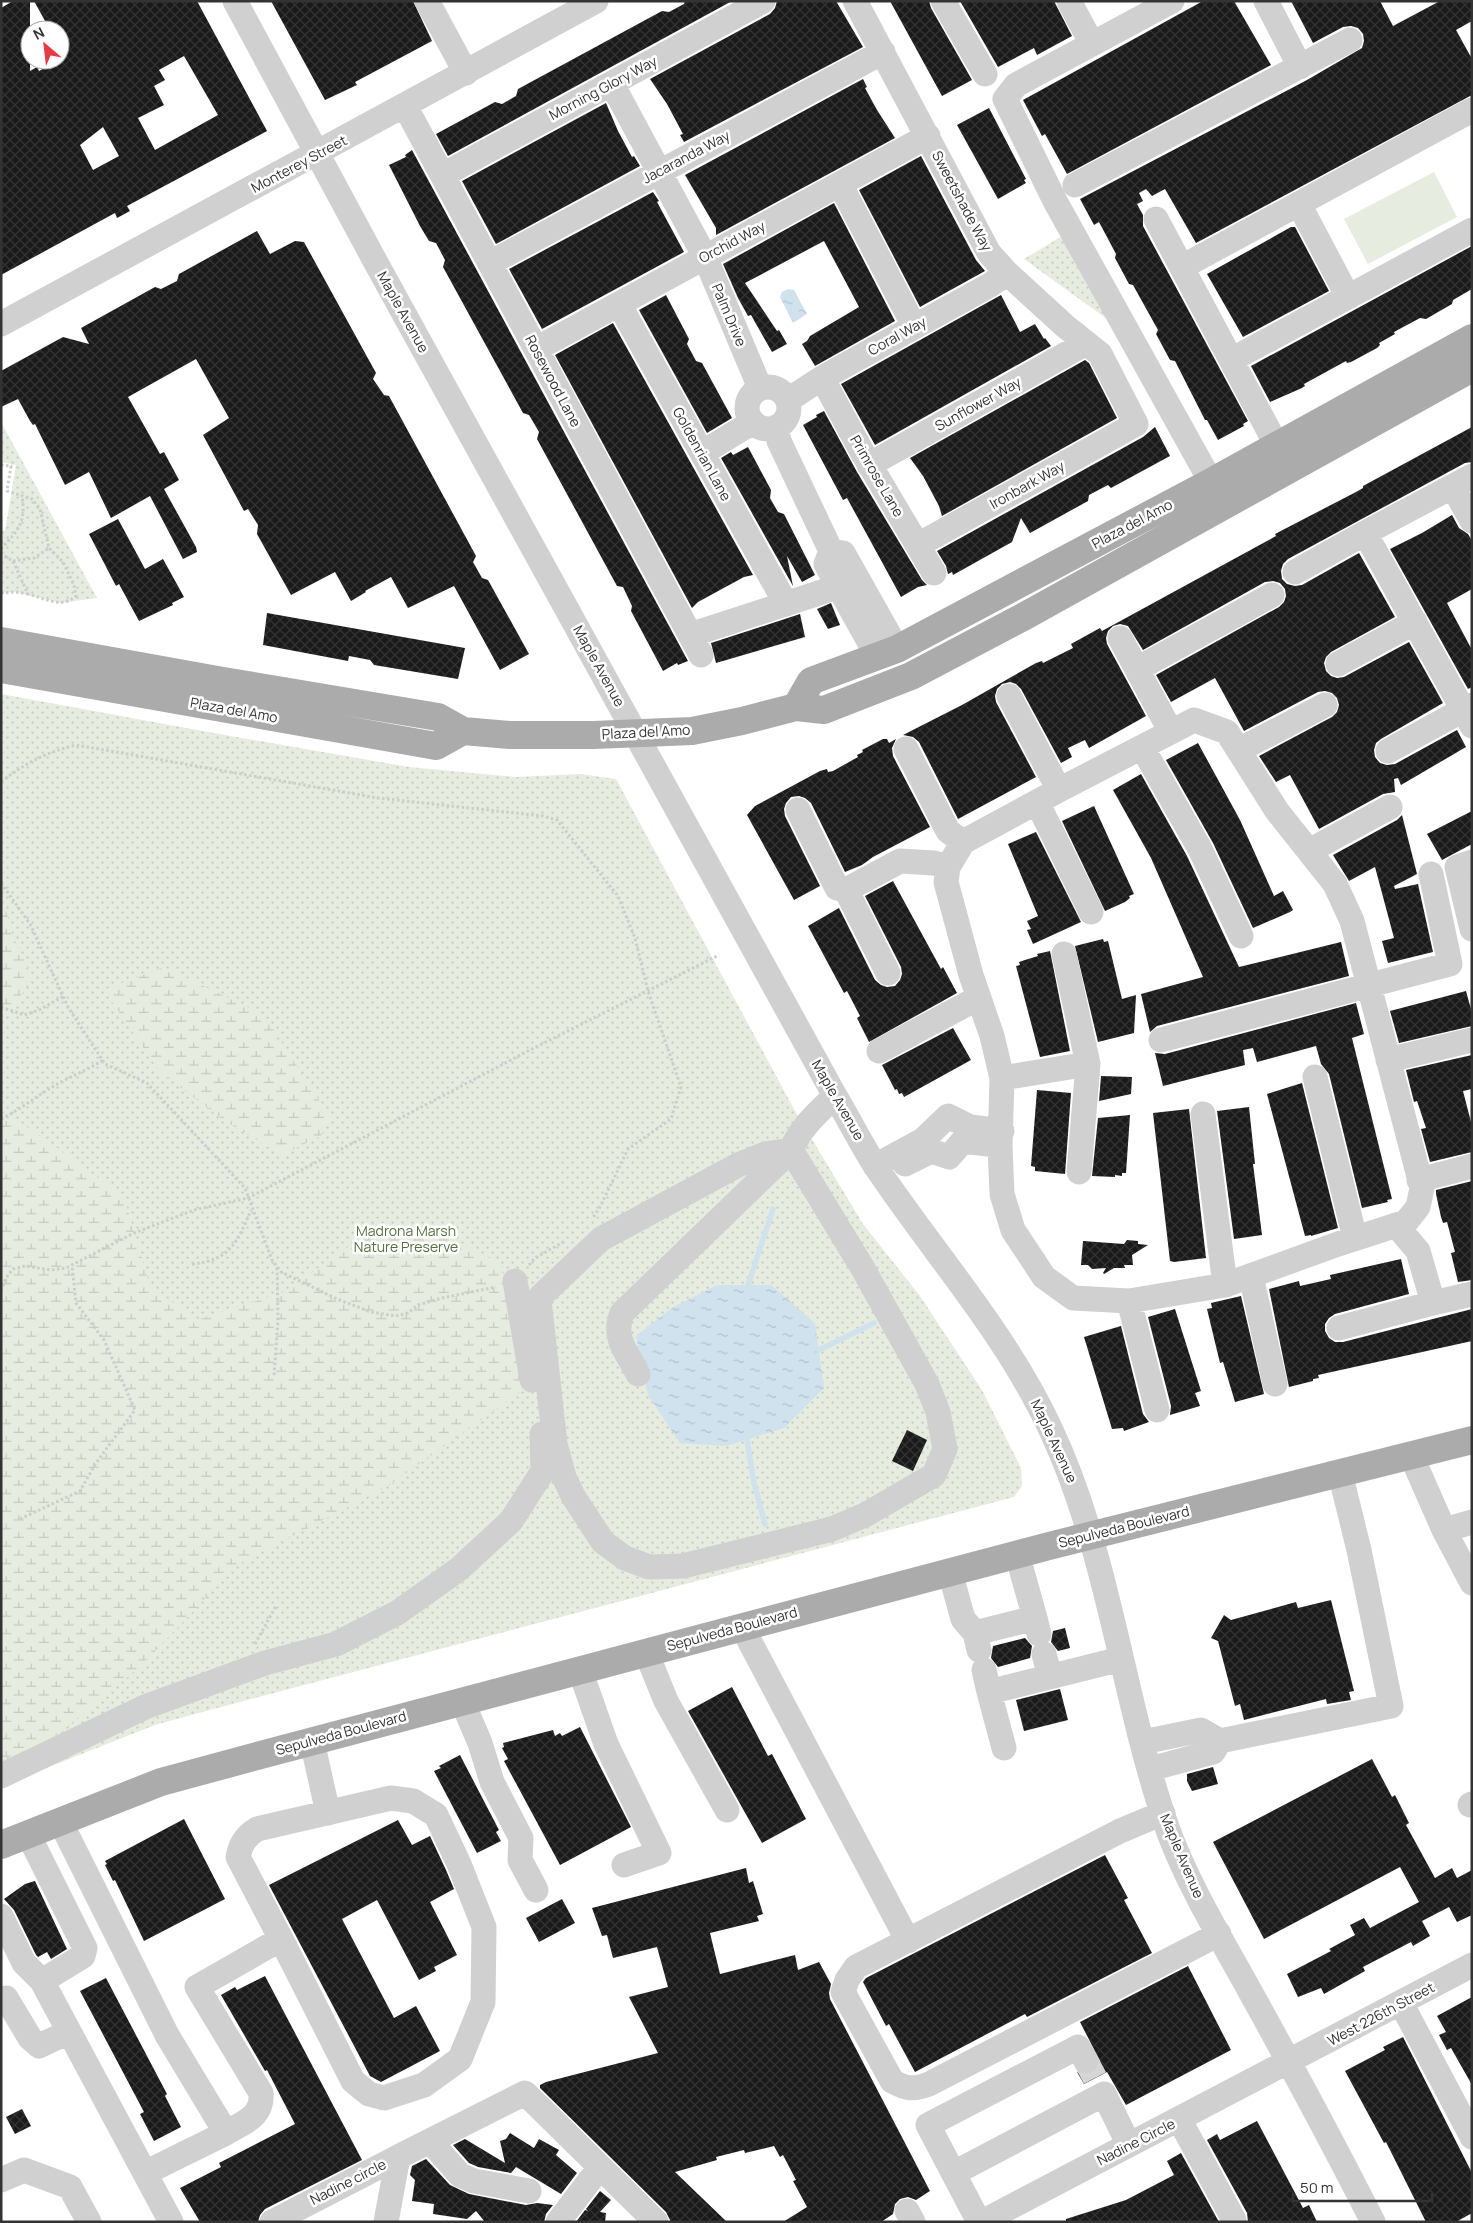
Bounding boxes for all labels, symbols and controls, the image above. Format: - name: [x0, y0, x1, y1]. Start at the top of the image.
- north arrow: [20, 20, 70, 70]
- text: N: [30, 22, 48, 44]
- street label: Morning Glory Way: [545, 51, 661, 124]
- street label: Jacaranda Way: [639, 125, 733, 188]
- street label: Monterey Street: [247, 130, 350, 197]
- street label: Sweetshade Way: [928, 147, 997, 255]
- street label: Orchid Way: [695, 216, 769, 267]
- street label: Maple Avenue: [373, 268, 434, 356]
- street label: Palm Drive: [708, 280, 751, 349]
- street label: Coral Way: [864, 311, 930, 359]
- street label: Rosewood Lane: [521, 331, 586, 430]
- street label: Sunflower Way: [931, 372, 1025, 435]
- street label: Goldenrian Lane: [669, 403, 736, 504]
- street label: Primrose Lane: [846, 431, 909, 520]
- street label: Ironbark Way: [986, 456, 1068, 513]
- street label: Plaza del Amo: [1088, 494, 1175, 553]
- street label: Maple Avenue: [569, 622, 630, 710]
- street label: Plaza del Amo: [189, 692, 279, 727]
- street label: Plaza del Amo: [601, 720, 691, 743]
- street label: Maple Avenue: [808, 1056, 869, 1143]
- park label: Madrona Marsh Nature Preserve: [354, 1221, 458, 1256]
- street label: Maple Avenue: [1027, 1396, 1082, 1486]
- street label: Sepulveda Boulevard: [1056, 1501, 1191, 1552]
- street label: Sepulveda Boulevard: [665, 1602, 799, 1655]
- street label: Sepulveda Boulevard: [274, 1706, 408, 1759]
- street label: Maple Avenue: [1156, 1811, 1209, 1901]
- street label: West 226th Street: [1324, 1977, 1438, 2050]
- street label: Nadine Circle: [1093, 2114, 1178, 2169]
- street label: Nadine circle: [307, 2154, 389, 2209]
- scale bar: [1293, 2170, 1432, 2202]
- text: 50 m: [1300, 2177, 1334, 2198]

